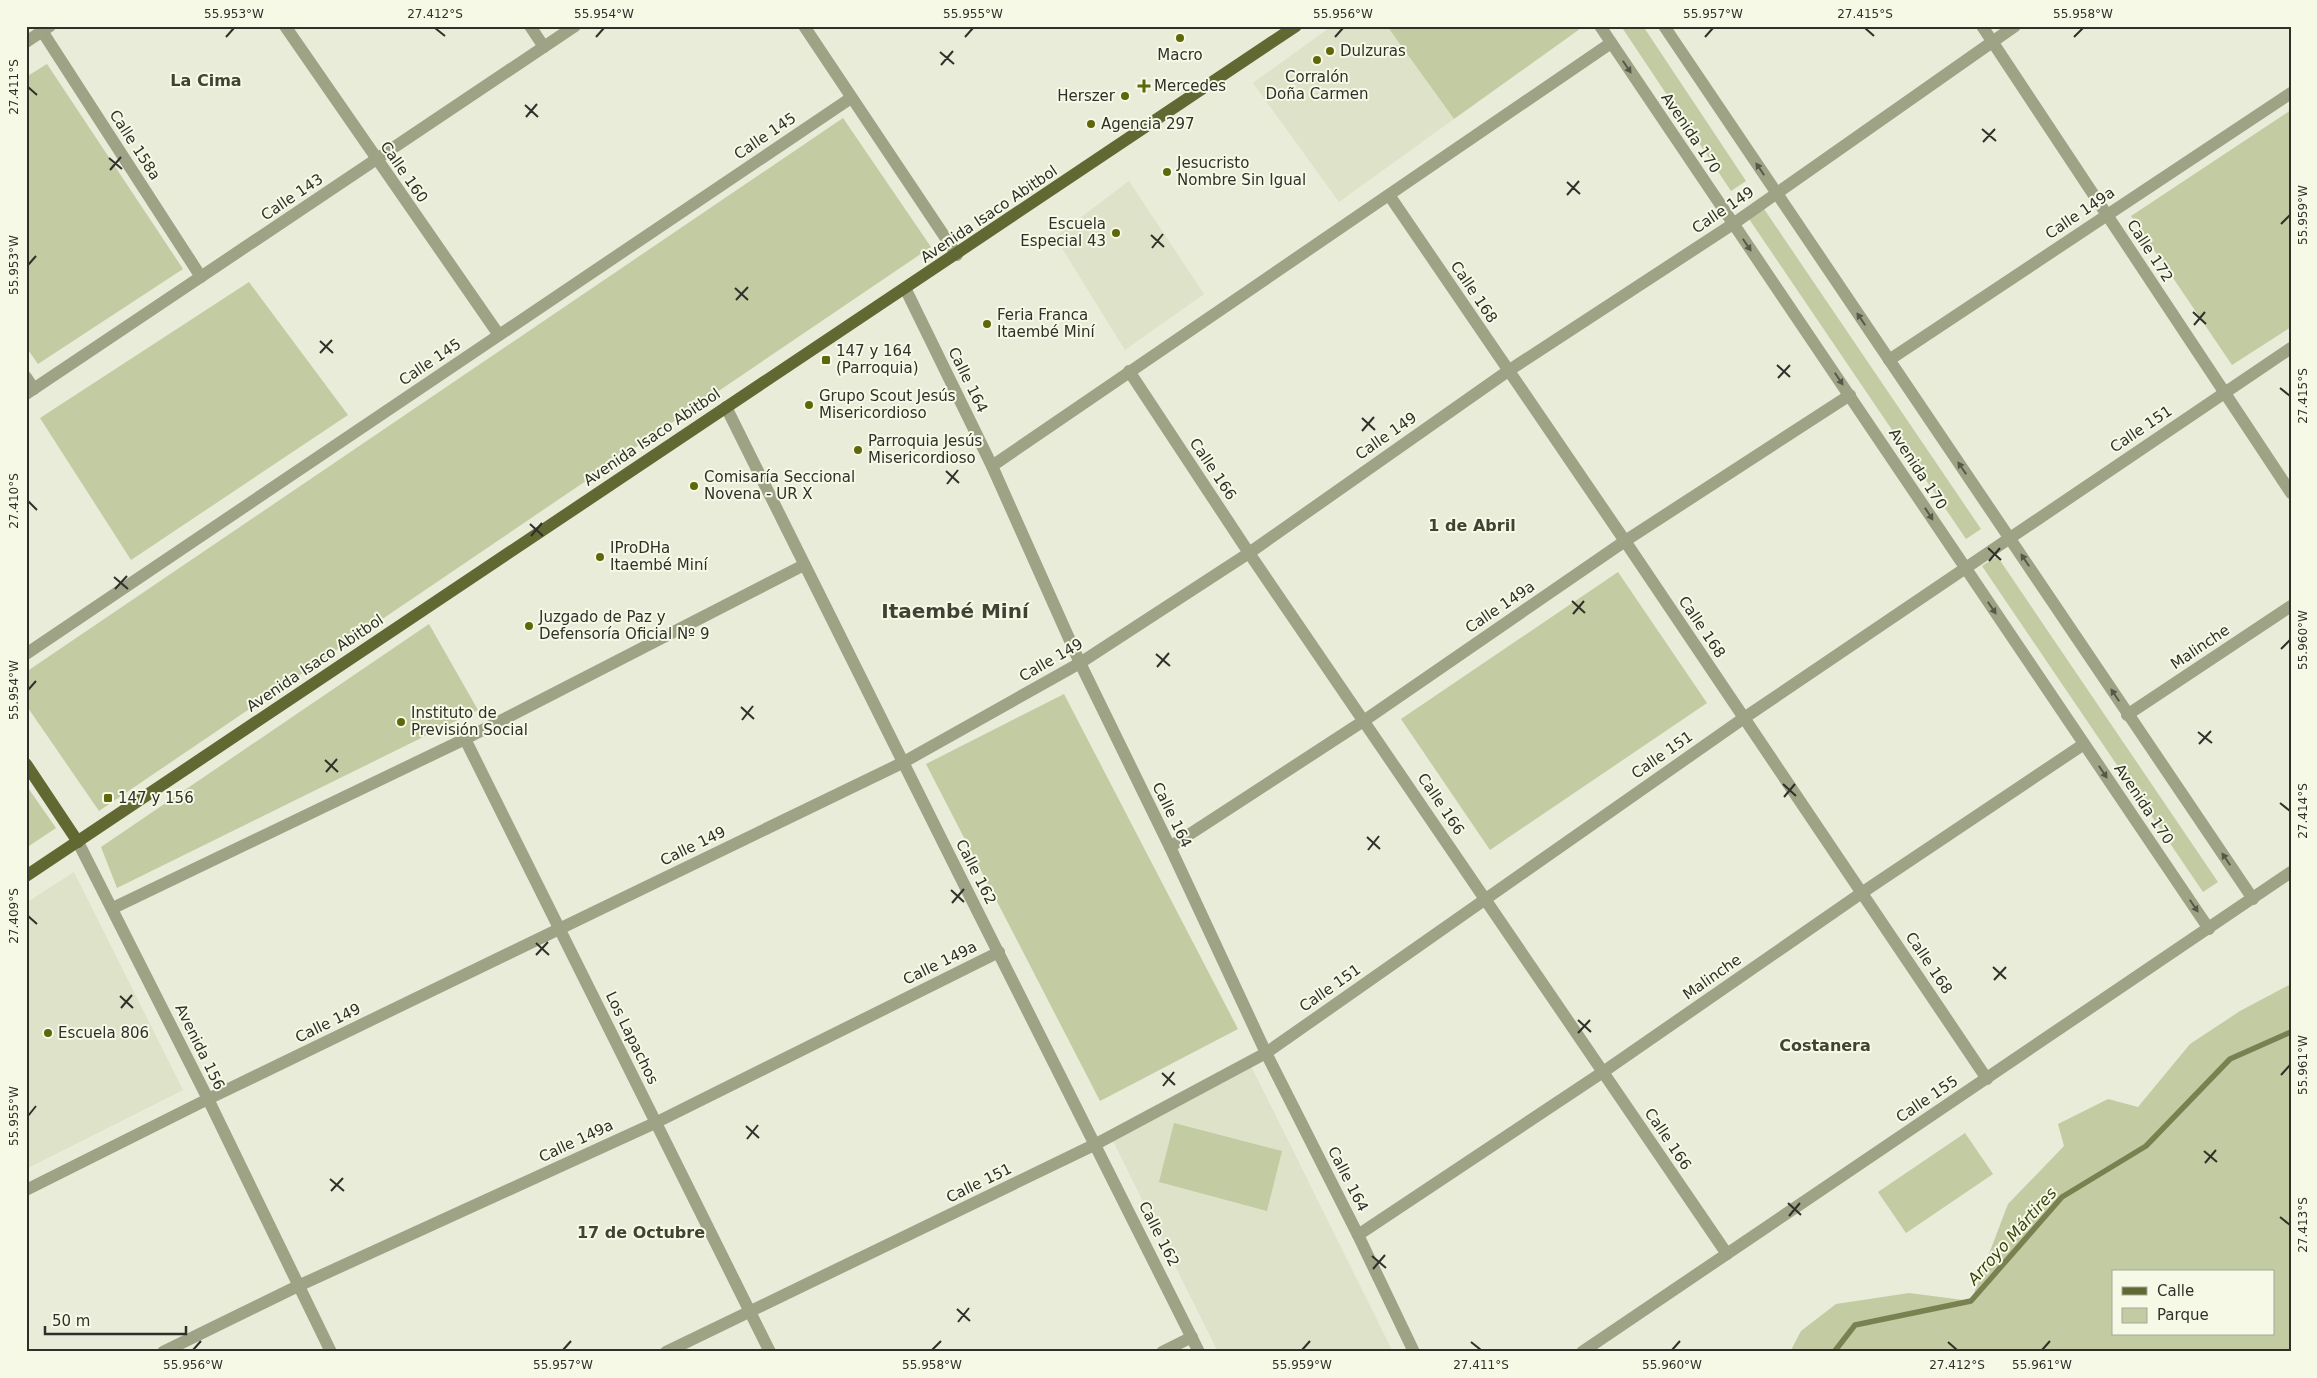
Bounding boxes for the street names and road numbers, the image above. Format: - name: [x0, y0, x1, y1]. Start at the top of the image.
- street label: Avenida 170: [1657, 89, 1725, 177]
- street label: Calle 158a: [106, 107, 164, 183]
- street label: Calle 145: [731, 109, 799, 163]
- street label: Calle 160: [376, 138, 432, 206]
- street label: Avenida Isaco Abitbol: [917, 162, 1061, 266]
- street label: Calle 143: [258, 170, 326, 224]
- street label: Calle 149: [1689, 183, 1757, 237]
- street label: Calle 149a: [2042, 183, 2118, 243]
- street label: Calle 172: [2123, 216, 2177, 286]
- street label: Calle 168: [1447, 258, 1501, 326]
- street label: Calle 145: [396, 335, 464, 389]
- street label: Calle 164: [944, 344, 992, 416]
- street label: Avenida Isaco Abitbol: [580, 385, 724, 489]
- street label: Calle 151: [2107, 402, 2175, 456]
- street label: Calle 149: [1352, 408, 1420, 464]
- street label: Avenida 170: [1885, 425, 1951, 513]
- street label: Calle 166: [1186, 435, 1240, 503]
- street label: Calle 149a: [1462, 577, 1538, 637]
- street label: Calle 168: [1675, 593, 1729, 661]
- street label: Avenida Isaco Abitbol: [243, 611, 387, 715]
- street label: Malinche: [2167, 621, 2233, 673]
- street label: Calle 149: [1016, 635, 1086, 685]
- street label: Calle 151: [1628, 727, 1696, 783]
- street label: Avenida 170: [2110, 760, 2178, 848]
- street label: Calle 166: [1414, 770, 1468, 838]
- street label: Calle 164: [1148, 779, 1196, 851]
- street label: Calle 149: [657, 822, 729, 870]
- street label: Calle 162: [952, 836, 1000, 908]
- street label: Calle 168: [1902, 929, 1956, 997]
- street label: Calle 149a: [900, 937, 980, 989]
- street label: Malinche: [1679, 950, 1745, 1004]
- street label: Calle 151: [1296, 960, 1364, 1016]
- street label: Los Lapachos: [602, 989, 662, 1087]
- street label: Calle 149: [292, 999, 364, 1047]
- street label: Avenida 156: [171, 1001, 229, 1093]
- street label: Calle 155: [1893, 1072, 1961, 1126]
- street label: Calle 166: [1641, 1105, 1695, 1173]
- street label: Calle 149a: [536, 1116, 616, 1166]
- street label: Calle 164: [1324, 1143, 1372, 1215]
- street label: Calle 151: [943, 1159, 1015, 1207]
- street label: Calle 162: [1135, 1198, 1183, 1270]

